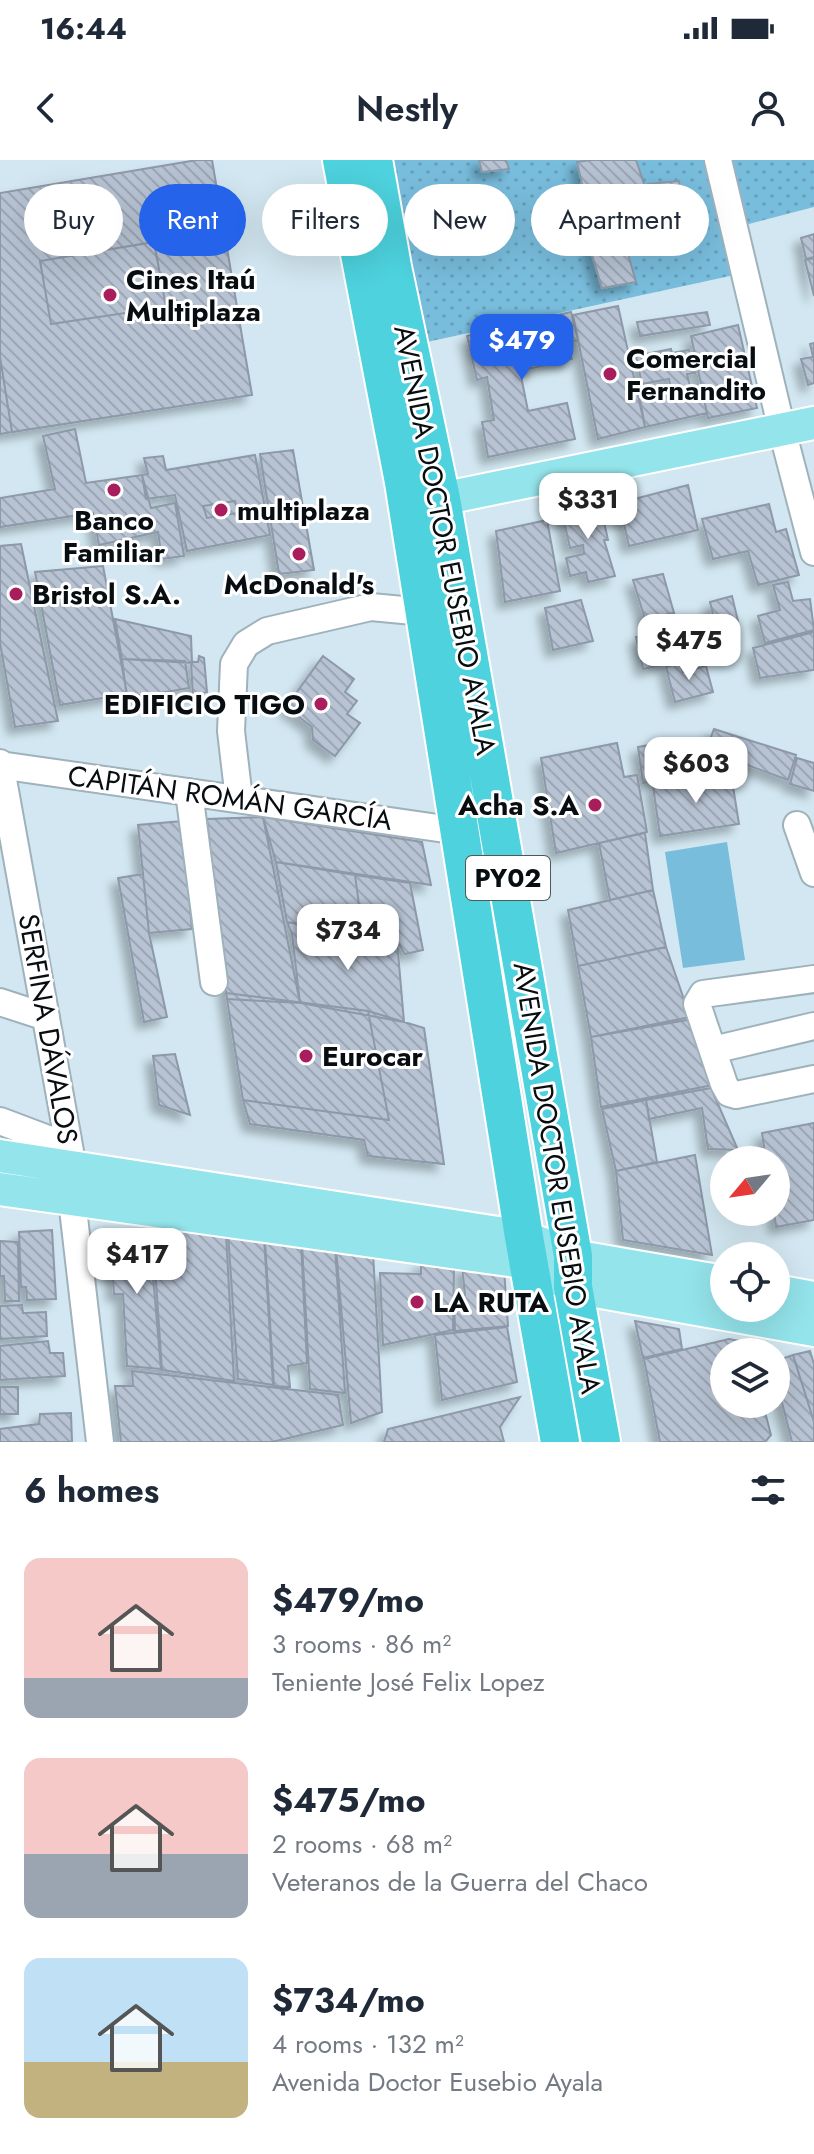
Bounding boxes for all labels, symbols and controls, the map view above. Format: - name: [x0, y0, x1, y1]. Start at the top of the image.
- text: 16:44: [40, 7, 127, 50]
- text: Nestly: [356, 82, 458, 134]
- icon: back: [24, 86, 68, 130]
- icon: person: [746, 86, 790, 130]
- chip: Buy: [24, 184, 123, 256]
- chip: Rent: [139, 184, 246, 256]
- chip: Filters: [262, 184, 388, 256]
- chip: New: [404, 184, 515, 256]
- chip: Apartment: [531, 184, 709, 256]
- place label: Cines Itaú Multiplaza: [126, 259, 261, 332]
- marker: Cines Itaú Multiplaza: [101, 286, 119, 304]
- pin: $479: [475, 314, 569, 382]
- text: $479: [488, 321, 556, 359]
- street label: AVENIDA DOCTOR EUSEBIO AYALA: [383, 322, 507, 759]
- place label: Comercial Fernandito: [626, 338, 766, 411]
- marker: Comercial Fernandito: [601, 365, 619, 383]
- pin: $331: [541, 473, 635, 541]
- text: $331: [557, 480, 619, 518]
- marker: Banco Familiar: [105, 481, 123, 499]
- place label: multiplaza: [237, 490, 370, 531]
- place label: Banco Familiar: [63, 500, 166, 573]
- marker: multiplaza: [212, 501, 230, 519]
- marker: McDonald's: [290, 545, 308, 563]
- place label: McDonald's: [224, 564, 374, 605]
- place label: Bristol S.A.: [32, 574, 181, 615]
- marker: Bristol S.A.: [7, 585, 25, 603]
- pin: $475: [642, 614, 736, 682]
- text: $475: [656, 621, 722, 659]
- place label: EDIFICIO TIGO: [104, 684, 305, 725]
- marker: EDIFICIO TIGO: [312, 695, 330, 713]
- pin: $603: [649, 737, 743, 805]
- text: $603: [663, 744, 729, 782]
- street label: CAPITÁN ROMÁN GARCÍA: [65, 755, 395, 841]
- place label: Acha S.A: [457, 785, 579, 826]
- marker: Acha S.A: [586, 796, 604, 814]
- road number: PY02: [466, 856, 550, 900]
- pin: $734: [301, 904, 395, 972]
- street label: SERFINA DÁVALOS: [8, 911, 88, 1147]
- text: $734: [315, 911, 381, 949]
- street label: AVENIDA DOCTOR EUSEBIO AYALA: [503, 959, 612, 1398]
- place label: Eurocar: [322, 1036, 424, 1077]
- marker: Eurocar: [297, 1047, 315, 1065]
- north arrow: [710, 1146, 790, 1226]
- map controls: [710, 1146, 790, 1418]
- pin: $417: [90, 1228, 184, 1296]
- text: $417: [105, 1235, 169, 1273]
- button: locate: [710, 1242, 790, 1322]
- place label: LA RUTA: [433, 1282, 549, 1323]
- marker: LA RUTA: [408, 1293, 426, 1311]
- button: layers: [710, 1338, 790, 1418]
- text: 6 homes: [24, 1466, 159, 1515]
- icon: filters: [746, 1468, 790, 1512]
- text: $479/mo: [272, 1576, 424, 1625]
- icon: home: [88, 1590, 184, 1686]
- text: 3 rooms · 86 m²: [272, 1625, 451, 1663]
- text: Teniente José Felix Lopez: [272, 1663, 545, 1701]
- text: $475/mo: [272, 1776, 426, 1825]
- icon: home: [88, 1790, 184, 1886]
- text: 2 rooms · 68 m²: [272, 1825, 452, 1863]
- text: Veteranos de la Guerra del Chaco: [272, 1863, 648, 1901]
- text: $734/mo: [272, 1976, 425, 2025]
- icon: home: [88, 1990, 184, 2086]
- text: 4 rooms · 132 m²: [272, 2025, 464, 2063]
- text: Avenida Doctor Eusebio Ayala: [272, 2063, 603, 2101]

